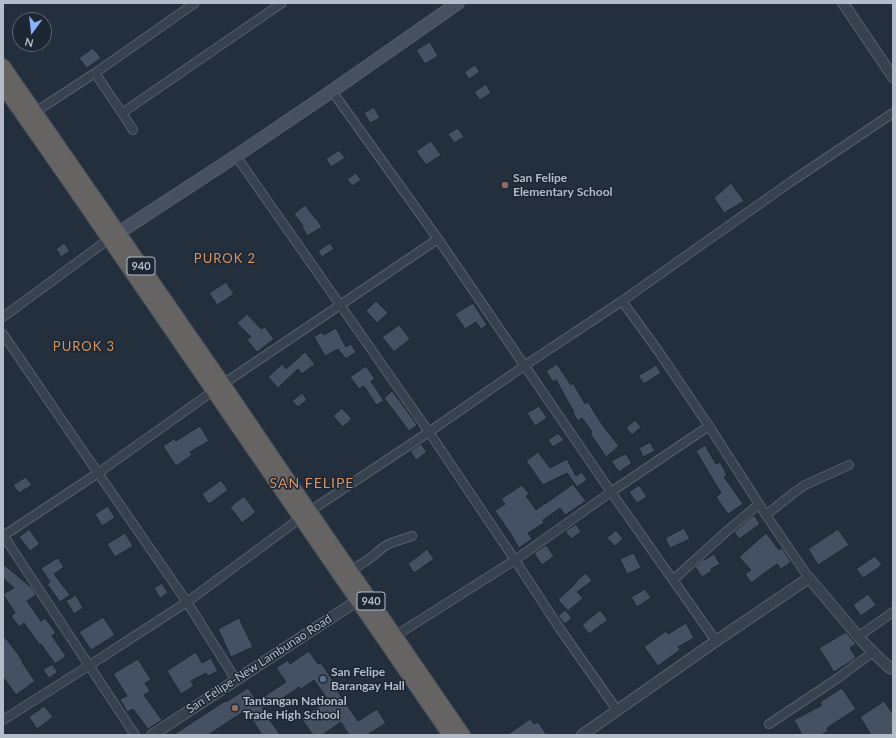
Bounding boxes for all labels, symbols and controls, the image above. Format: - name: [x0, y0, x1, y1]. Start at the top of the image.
- north arrow: [12, 12, 52, 52]
- text: N: [23, 36, 35, 50]
- place label: San Felipe Elementary School: [513, 171, 613, 199]
- marker: San Felipe Elementary School: [500, 180, 510, 190]
- district label: PUROK 2: [194, 251, 256, 267]
- road number: 940: [127, 257, 155, 275]
- district label: PUROK 3: [53, 339, 115, 355]
- district label: SAN FELIPE: [270, 475, 354, 491]
- road number: 940: [357, 592, 385, 610]
- street label: San Felipe-New Lambunao Road: [184, 612, 334, 716]
- place label: San Felipe Barangay Hall: [331, 665, 405, 693]
- marker: San Felipe Barangay Hall: [318, 674, 328, 684]
- place label: Tantangan National Trade High School: [243, 694, 347, 722]
- marker: Tantangan National Trade High School: [230, 703, 240, 713]

